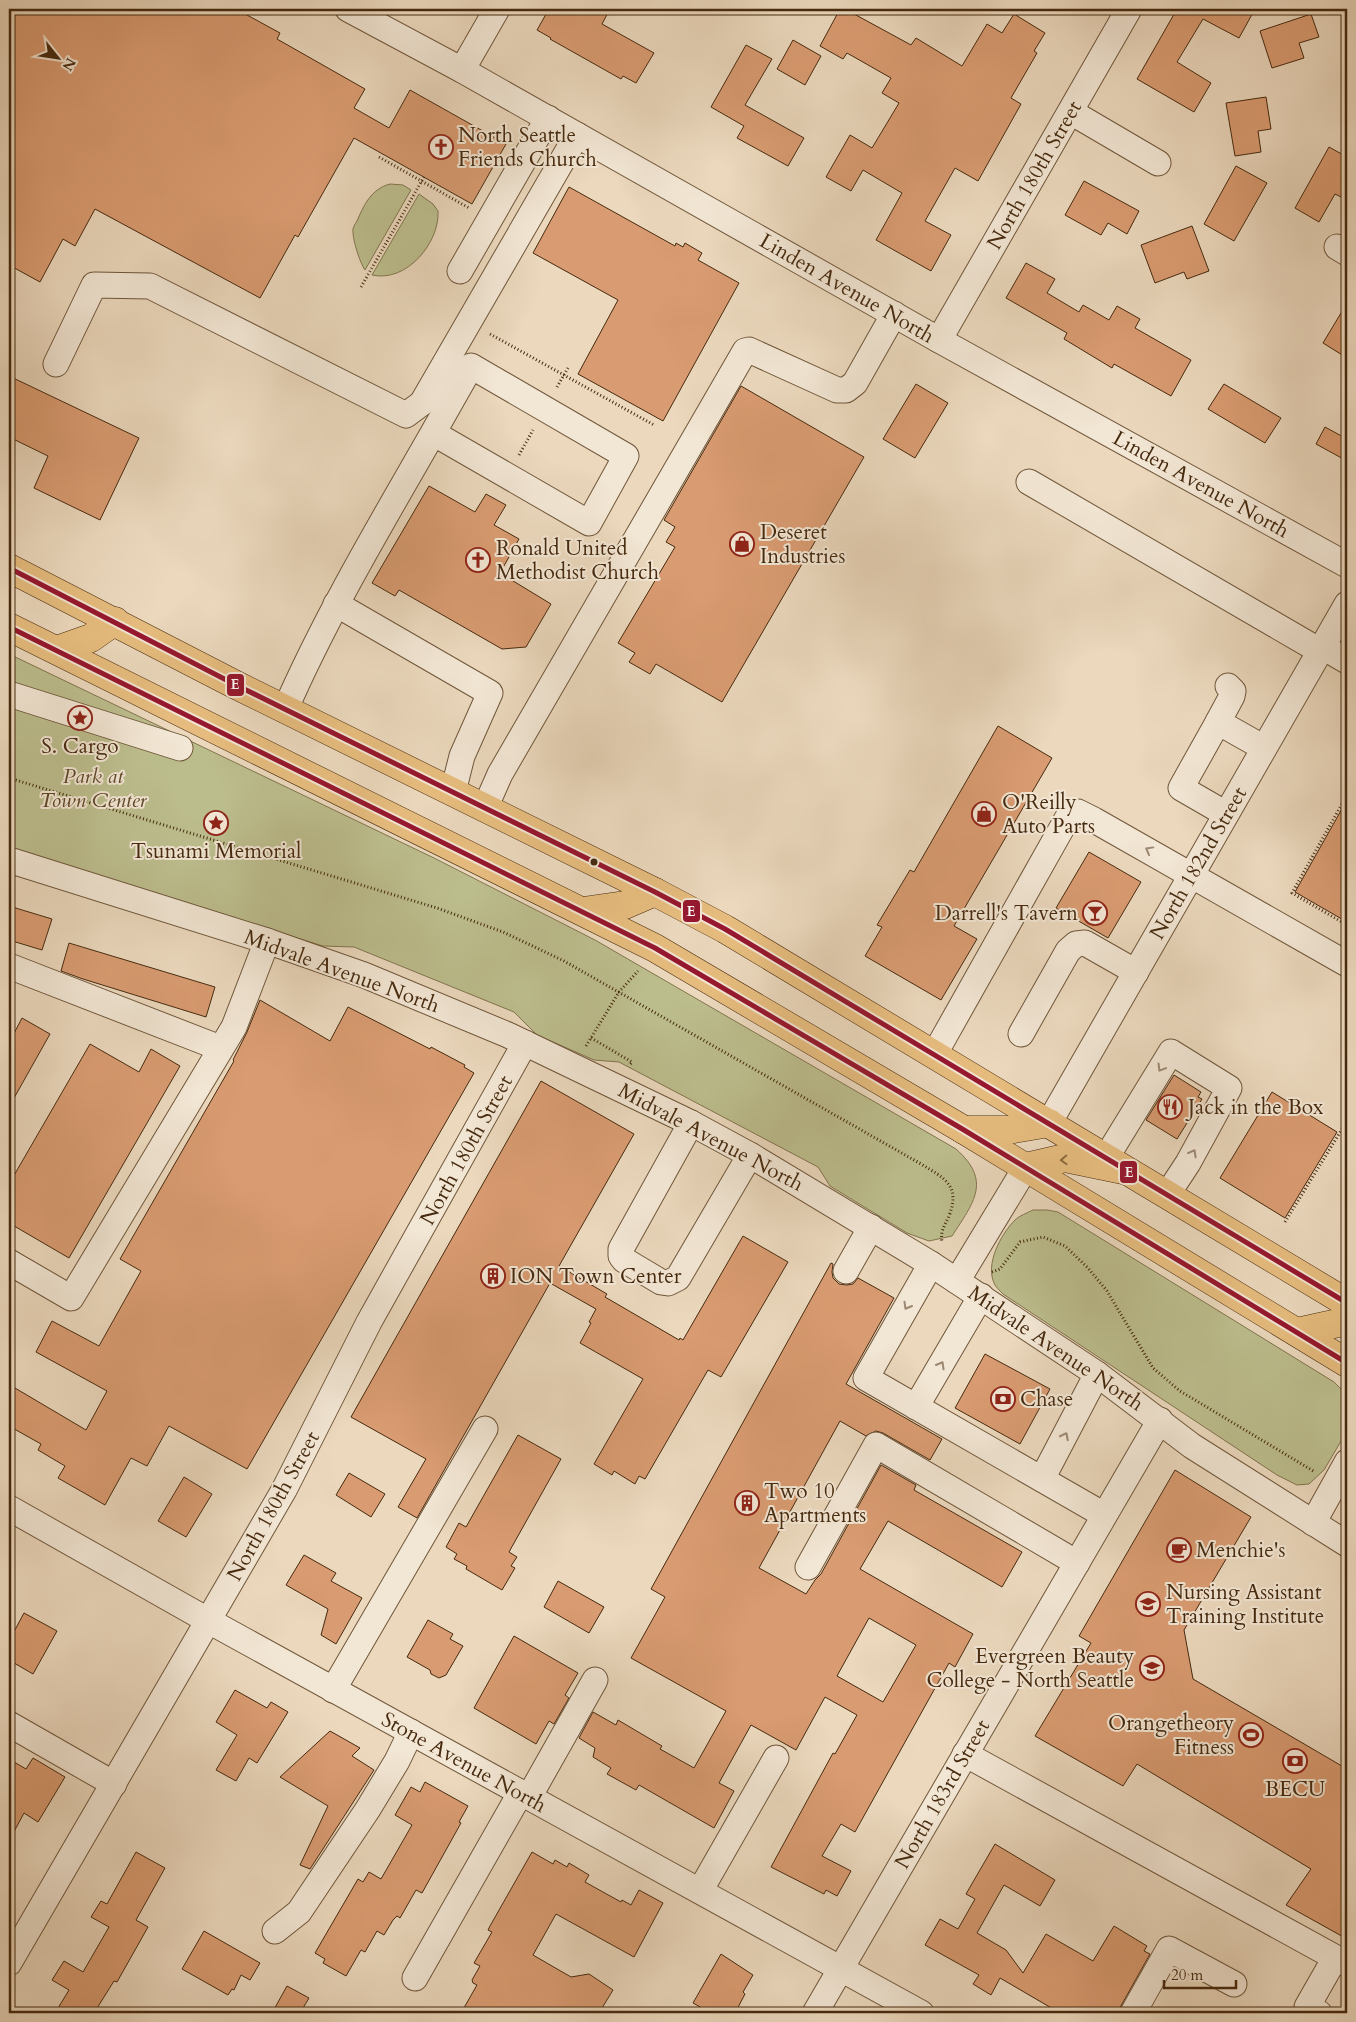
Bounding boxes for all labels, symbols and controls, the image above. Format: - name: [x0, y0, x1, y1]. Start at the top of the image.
- north arrow: [32, 32, 82, 82]
- text: N: [58, 54, 80, 74]
- street label: North 180th Street: [980, 95, 1089, 255]
- place label: North Seattle Friends Church: [458, 121, 597, 174]
- church icon: North Seattle Friends Church: [428, 134, 454, 160]
- street label: Linden Avenue North: [754, 226, 940, 351]
- street label: Linden Avenue North: [1107, 424, 1295, 545]
- place label: Deseret Industries: [760, 518, 846, 571]
- shop icon: Deseret Industries: [729, 531, 755, 557]
- place label: Ronald United Methodist Church: [496, 534, 660, 587]
- church icon: Ronald United Methodist Church: [465, 547, 491, 573]
- line badge: E: [226, 673, 245, 697]
- text: E: [231, 675, 240, 694]
- place icon: S. Cargo: [67, 705, 93, 731]
- place label: S. Cargo: [41, 732, 119, 761]
- park label: Park at Town Center: [39, 762, 148, 815]
- street label: North 182nd Street: [1143, 781, 1254, 945]
- place label: O'Reilly Auto Parts: [1002, 788, 1095, 841]
- shop icon: O'Reilly Auto Parts: [971, 801, 997, 827]
- place icon: Tsunami Memorial: [203, 810, 229, 836]
- place label: Tsunami Memorial: [131, 837, 301, 866]
- one-way arrow: [1146, 847, 1155, 857]
- unlabelled marker: [589, 857, 599, 867]
- line badge: E: [682, 899, 701, 923]
- place label: Darrell's Tavern: [935, 899, 1078, 928]
- bar icon: Darrell's Tavern: [1082, 900, 1108, 926]
- text: E: [687, 902, 696, 921]
- street label: Midvale Avenue North: [240, 923, 444, 1020]
- one-way arrow: [1157, 1063, 1167, 1072]
- street label: North 180th Street: [413, 1070, 520, 1230]
- street label: Midvale Avenue North: [613, 1076, 809, 1199]
- place label: Jack in the Box: [1185, 1093, 1324, 1122]
- restaurant icon: Jack in the Box: [1157, 1094, 1183, 1120]
- one-way arrow: [1187, 1150, 1197, 1159]
- one-way arrow: [1060, 1155, 1068, 1165]
- line badge: E: [1119, 1160, 1138, 1184]
- text: E: [1125, 1163, 1134, 1182]
- place label: ION Town Center: [510, 1262, 682, 1291]
- building icon: ION Town Center: [480, 1263, 506, 1289]
- street label: Midvale Avenue North: [962, 1279, 1150, 1418]
- one-way arrow: [903, 1301, 913, 1310]
- one-way arrow: [935, 1361, 945, 1370]
- place label: Chase: [1020, 1385, 1073, 1414]
- bank icon: Chase: [990, 1386, 1016, 1412]
- street label: North 180th Street: [220, 1426, 327, 1586]
- one-way arrow: [1059, 1432, 1069, 1441]
- place label: Two 10 Apartments: [764, 1477, 866, 1530]
- building icon: Two 10 Apartments: [734, 1490, 760, 1516]
- place label: Menchie's: [1196, 1536, 1286, 1565]
- cafe icon: Menchie's: [1166, 1537, 1192, 1563]
- place label: Nursing Assistant Training Institute: [1166, 1578, 1324, 1631]
- school or university icon: Nursing Assistant Training Institute: [1135, 1591, 1161, 1617]
- place label: Evergreen Beauty College - North Seattle: [926, 1642, 1134, 1695]
- school or university icon: Evergreen Beauty College - North Seattle: [1139, 1655, 1165, 1681]
- street label: Stone Avenue North: [376, 1705, 552, 1820]
- place label: Orangetheory Fitness: [1108, 1709, 1234, 1762]
- street label: North 183rd Street: [888, 1714, 997, 1874]
- sports icon: Orangetheory Fitness: [1238, 1722, 1264, 1748]
- bank icon: BECU: [1282, 1748, 1308, 1774]
- place label: BECU: [1265, 1775, 1325, 1804]
- scale bar: [1164, 1957, 1236, 1989]
- text: 20 m: [1171, 1965, 1203, 1985]

